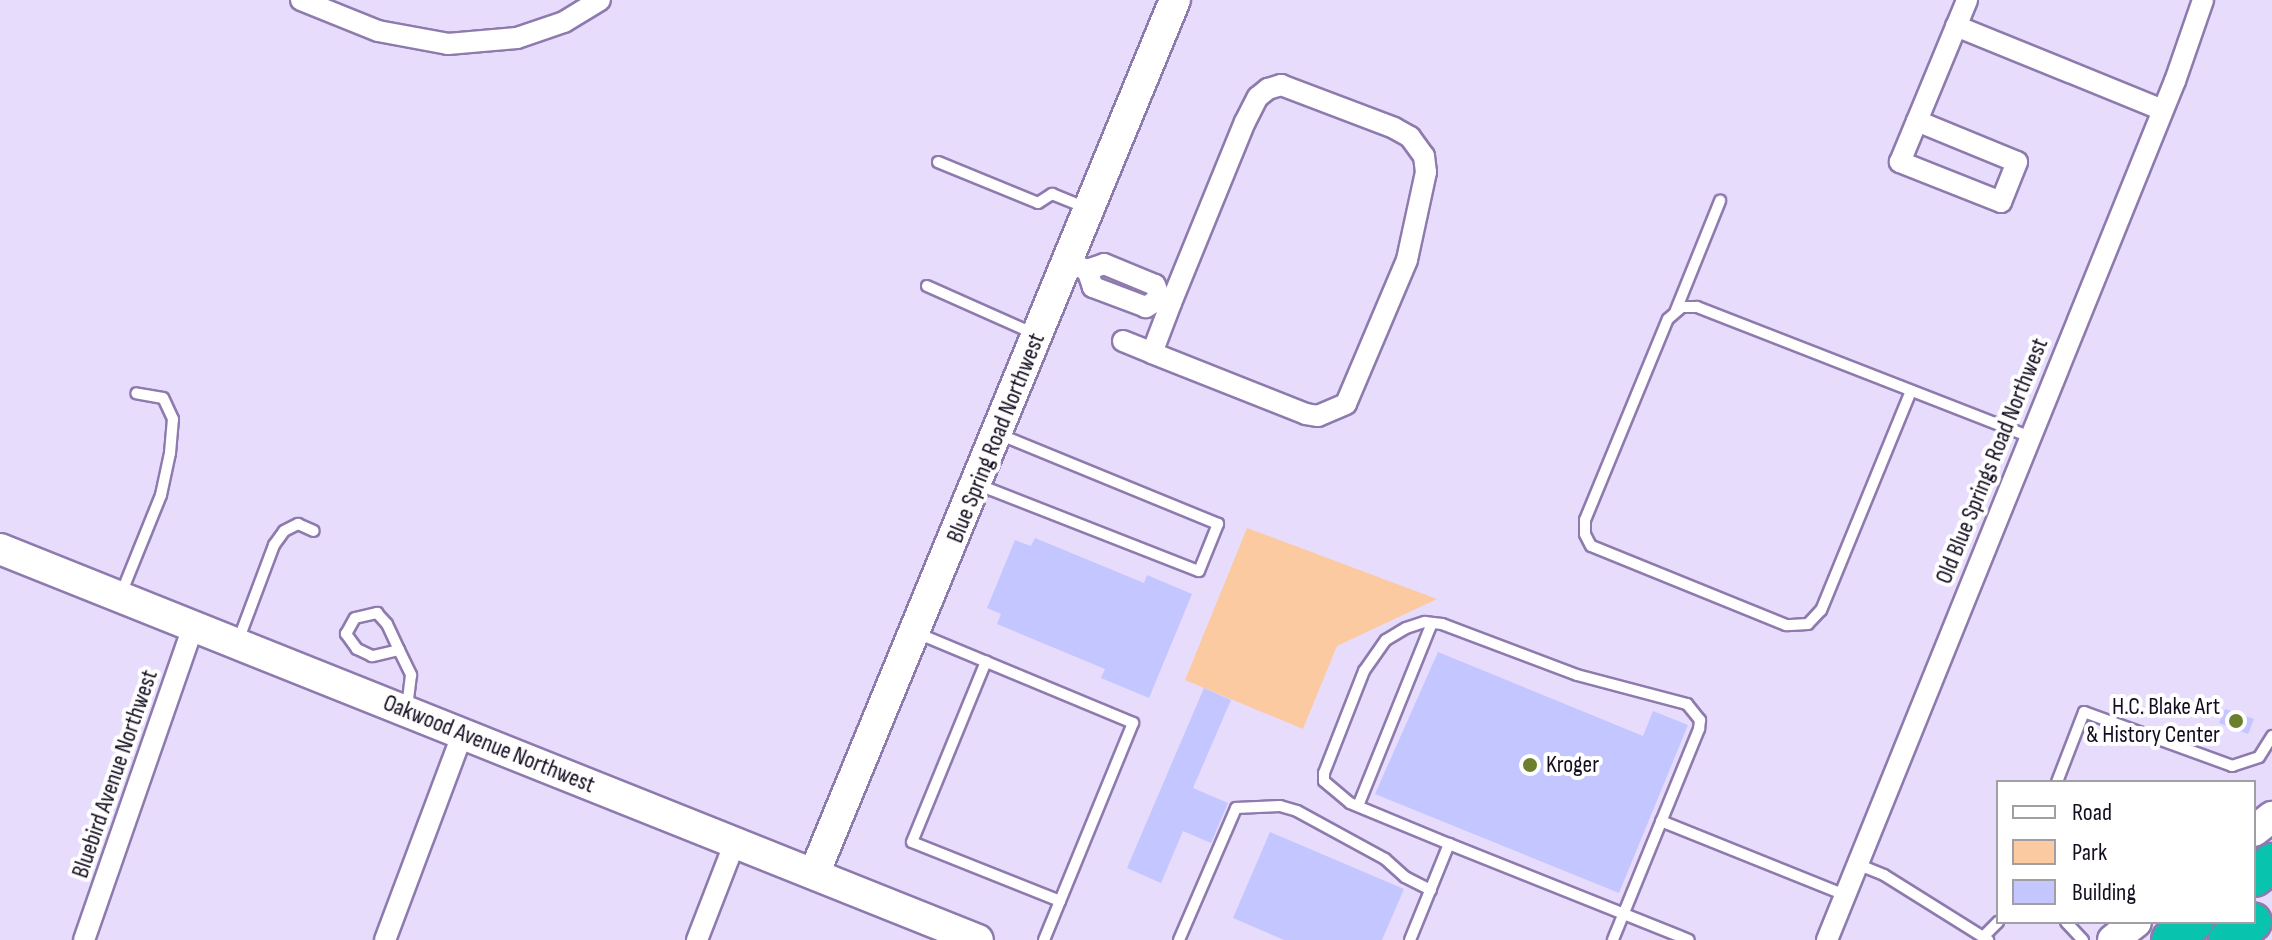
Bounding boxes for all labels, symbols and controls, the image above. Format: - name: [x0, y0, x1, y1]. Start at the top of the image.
- street label: Blue Spring Road Northwest: [941, 329, 1051, 547]
- street label: Old Blue Springs Road Northwest: [1930, 334, 2054, 588]
- street label: Bluebird Avenue Northwest: [66, 666, 164, 882]
- street label: Oakwood Avenue Northwest: [379, 688, 599, 800]
- place label: H.C. Blake Art & History Center: [2086, 693, 2220, 749]
- marker: H.C. Blake Art & History Center: [2227, 712, 2245, 730]
- place label: Kroger: [1546, 751, 1599, 779]
- marker: Kroger: [1521, 756, 1539, 774]
- legend: [1996, 780, 2256, 924]
- text: Road: [2072, 798, 2112, 827]
- text: Park: [2072, 838, 2107, 867]
- text: Building: [2072, 878, 2136, 907]

